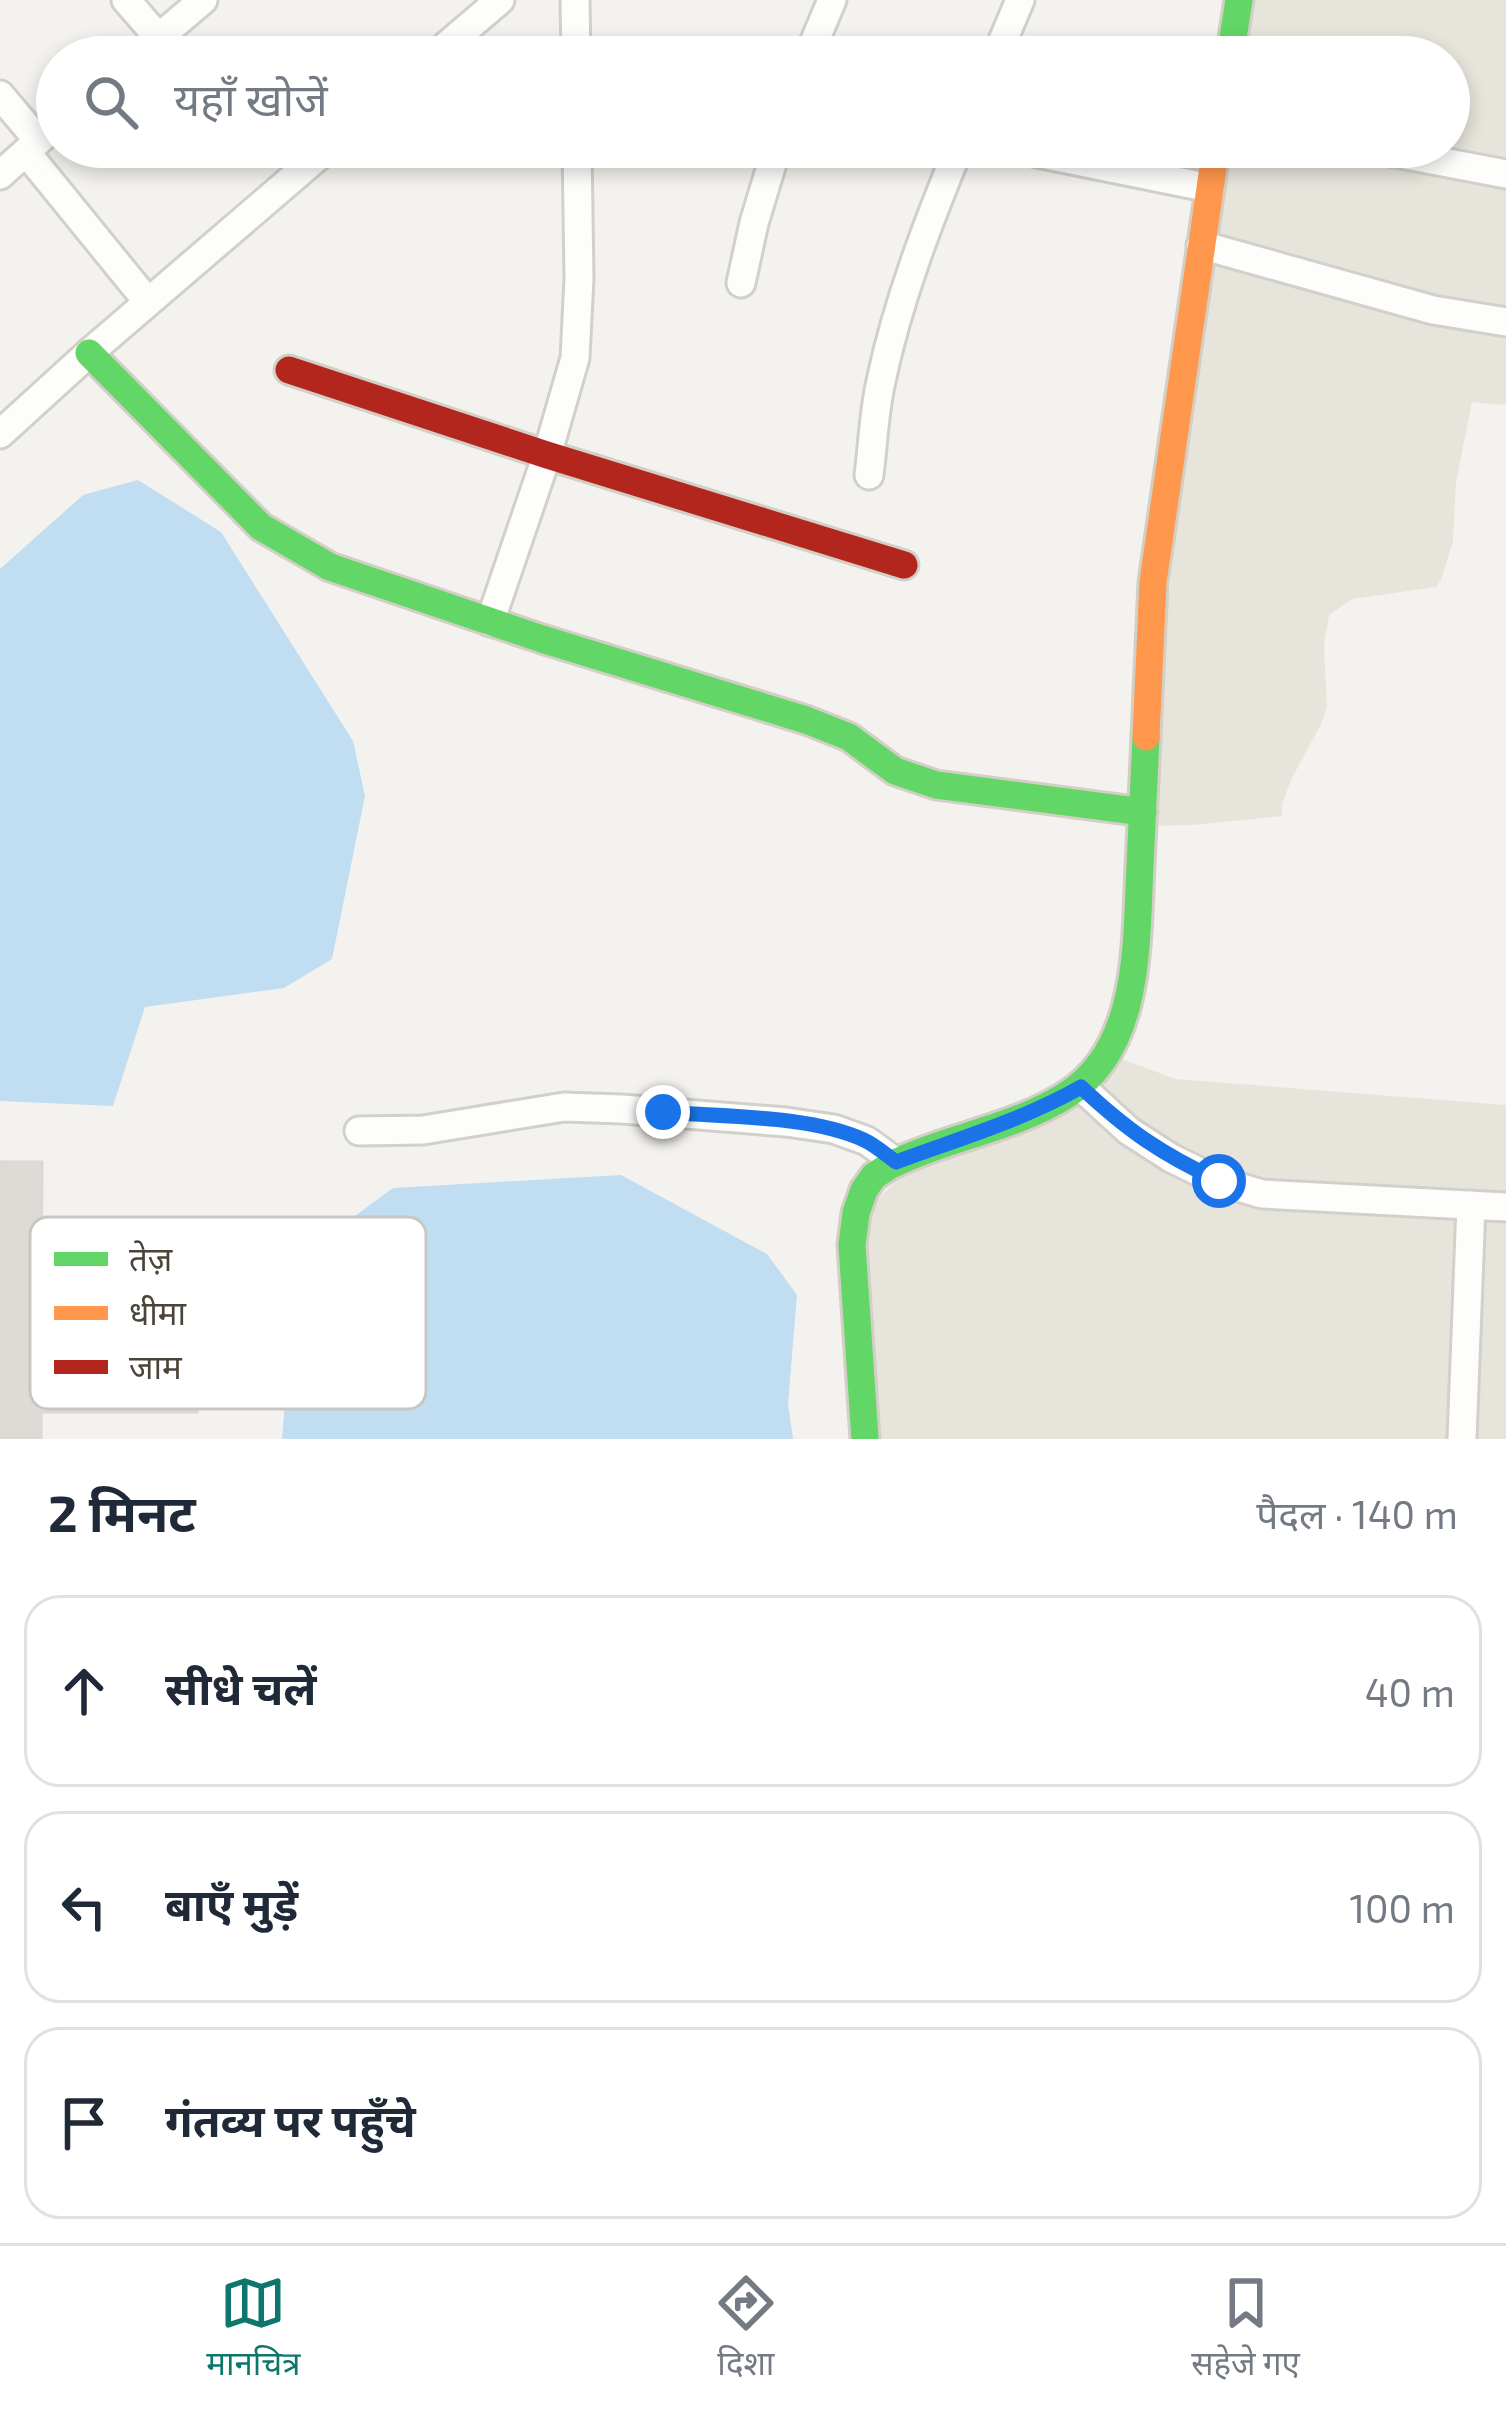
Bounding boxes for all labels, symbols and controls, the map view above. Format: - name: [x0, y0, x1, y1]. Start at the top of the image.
- search box: [36, 36, 1470, 168]
- icon: search: [78, 69, 144, 135]
- text: यहाँ खोजें: [174, 71, 328, 125]
- route end: [636, 1085, 690, 1139]
- route start: [1192, 1154, 1246, 1208]
- legend: [30, 1217, 426, 1409]
- text: तेज़: [129, 1238, 173, 1278]
- text: धीमा: [129, 1292, 188, 1332]
- text: जाम: [129, 1346, 183, 1386]
- text: 2 मिनट: [48, 1481, 196, 1542]
- text: पैदल · 140 m: [1256, 1490, 1458, 1537]
- icon: ahead: [51, 1658, 117, 1724]
- text: सीधे चलें: [165, 1660, 317, 1714]
- text: 40 m: [1365, 1668, 1455, 1715]
- icon: left: [51, 1874, 117, 1940]
- text: बाएँ मुड़ें: [165, 1876, 298, 1930]
- text: 100 m: [1350, 1884, 1455, 1931]
- icon: arrive: [51, 2090, 117, 2156]
- text: गंतव्य पर पहुँचे: [165, 2092, 416, 2146]
- tab: मानचित्र: [206, 2270, 301, 2388]
- tab: दिशा: [713, 2270, 779, 2388]
- tab: सहेजे गए: [1191, 2270, 1300, 2388]

